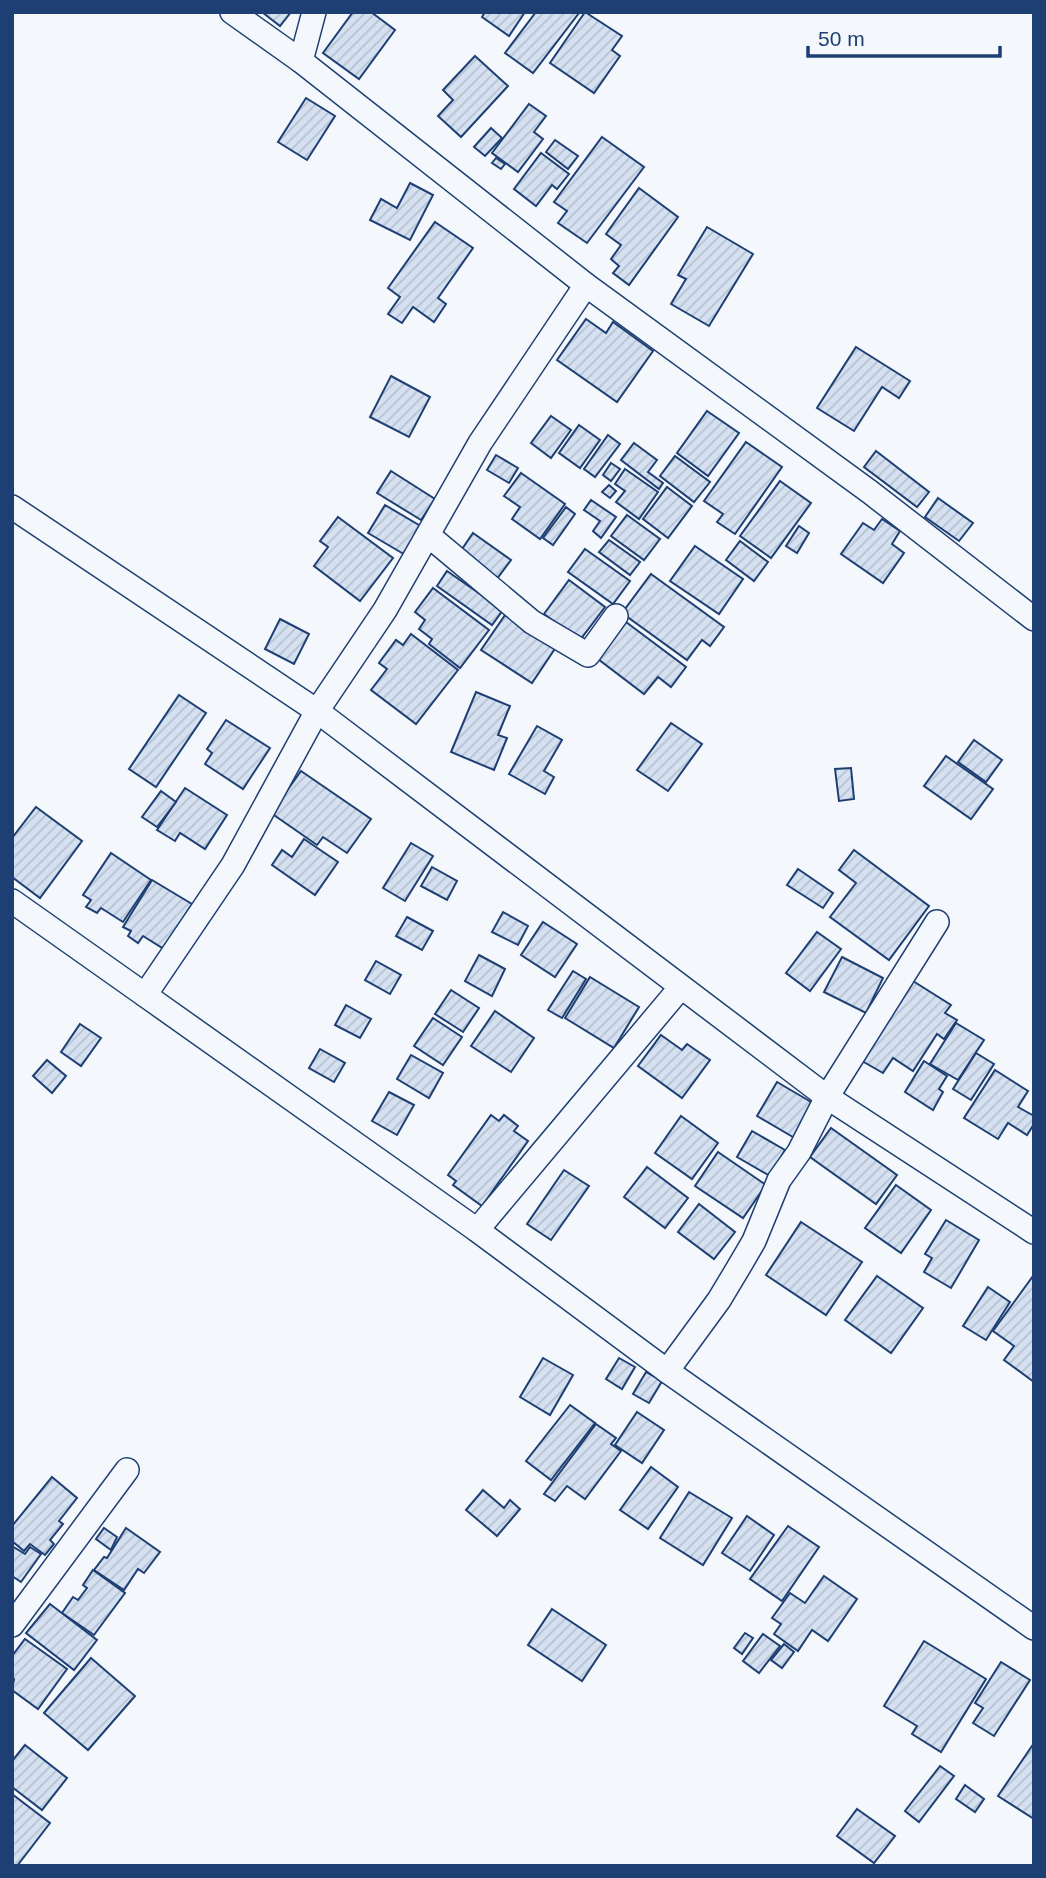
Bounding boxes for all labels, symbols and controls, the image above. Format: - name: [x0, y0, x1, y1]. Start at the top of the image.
- scale bar: [808, 14, 1000, 58]
- text: 50 m: [818, 27, 865, 50]

